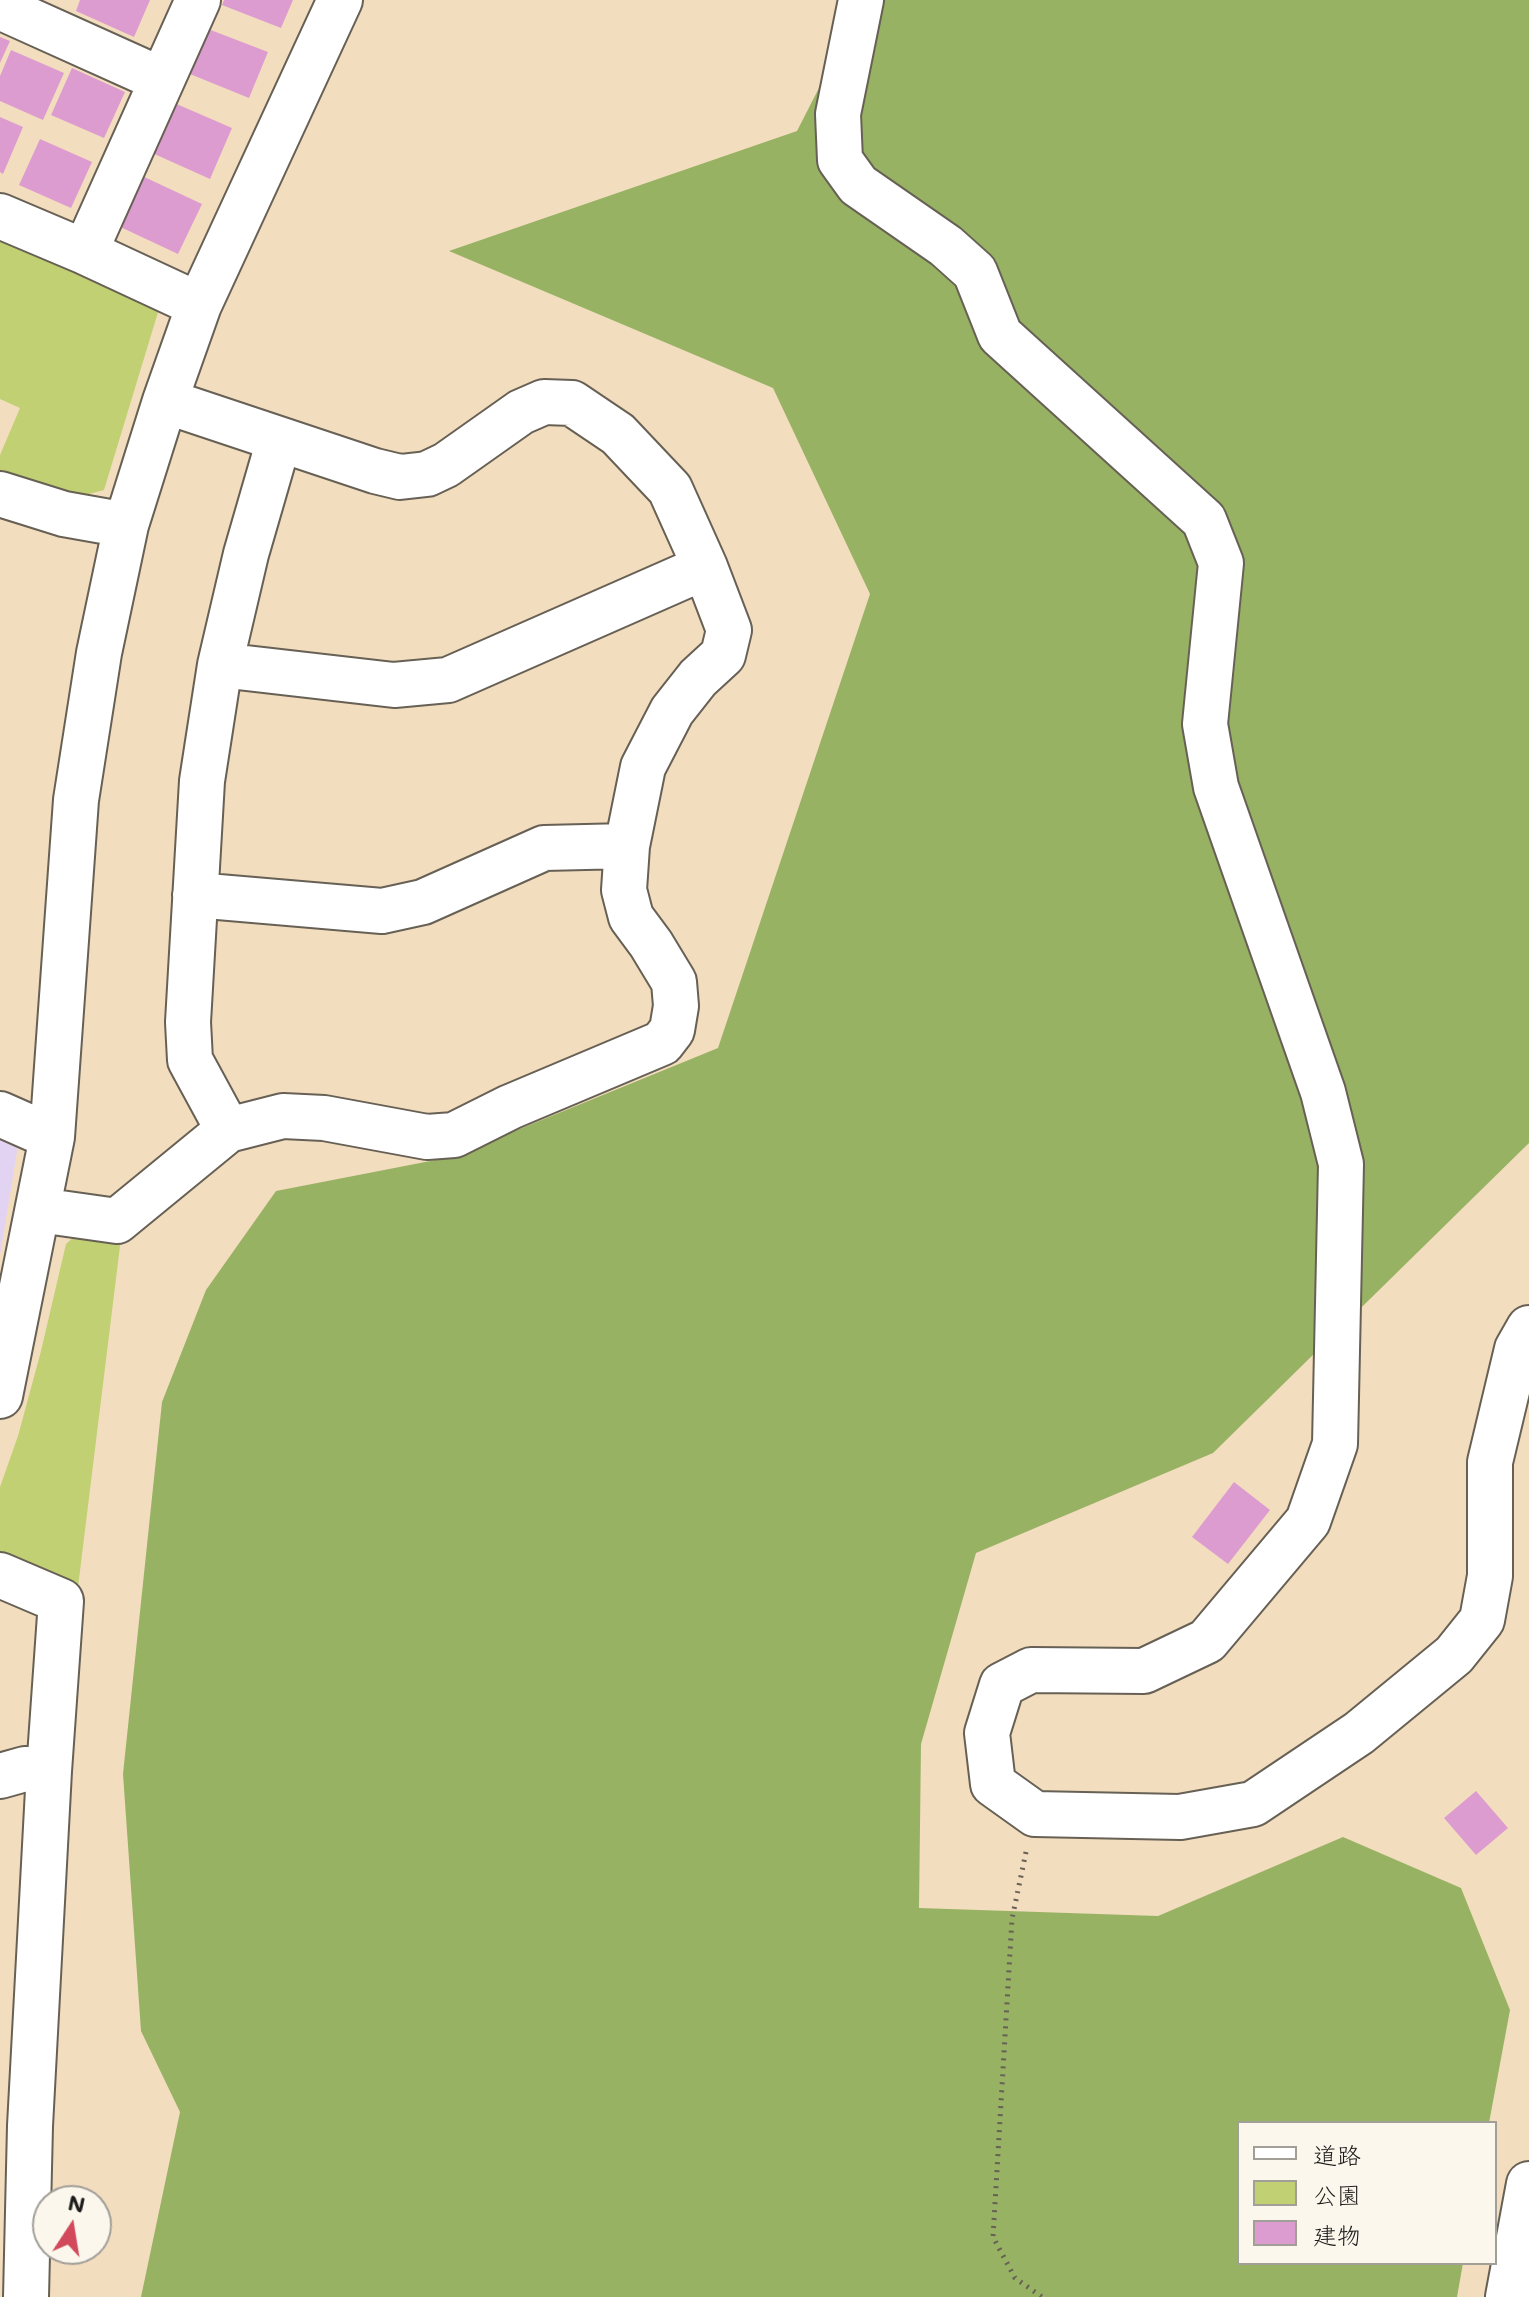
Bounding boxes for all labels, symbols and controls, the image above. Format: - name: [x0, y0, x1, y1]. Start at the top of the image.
- legend: [1237, 2121, 1497, 2265]
- text: 道路: [1313, 2139, 1361, 2170]
- text: 公園: [1313, 2179, 1361, 2210]
- north arrow: [32, 2185, 112, 2265]
- text: N: [65, 2187, 88, 2219]
- text: 建物: [1313, 2219, 1361, 2250]

